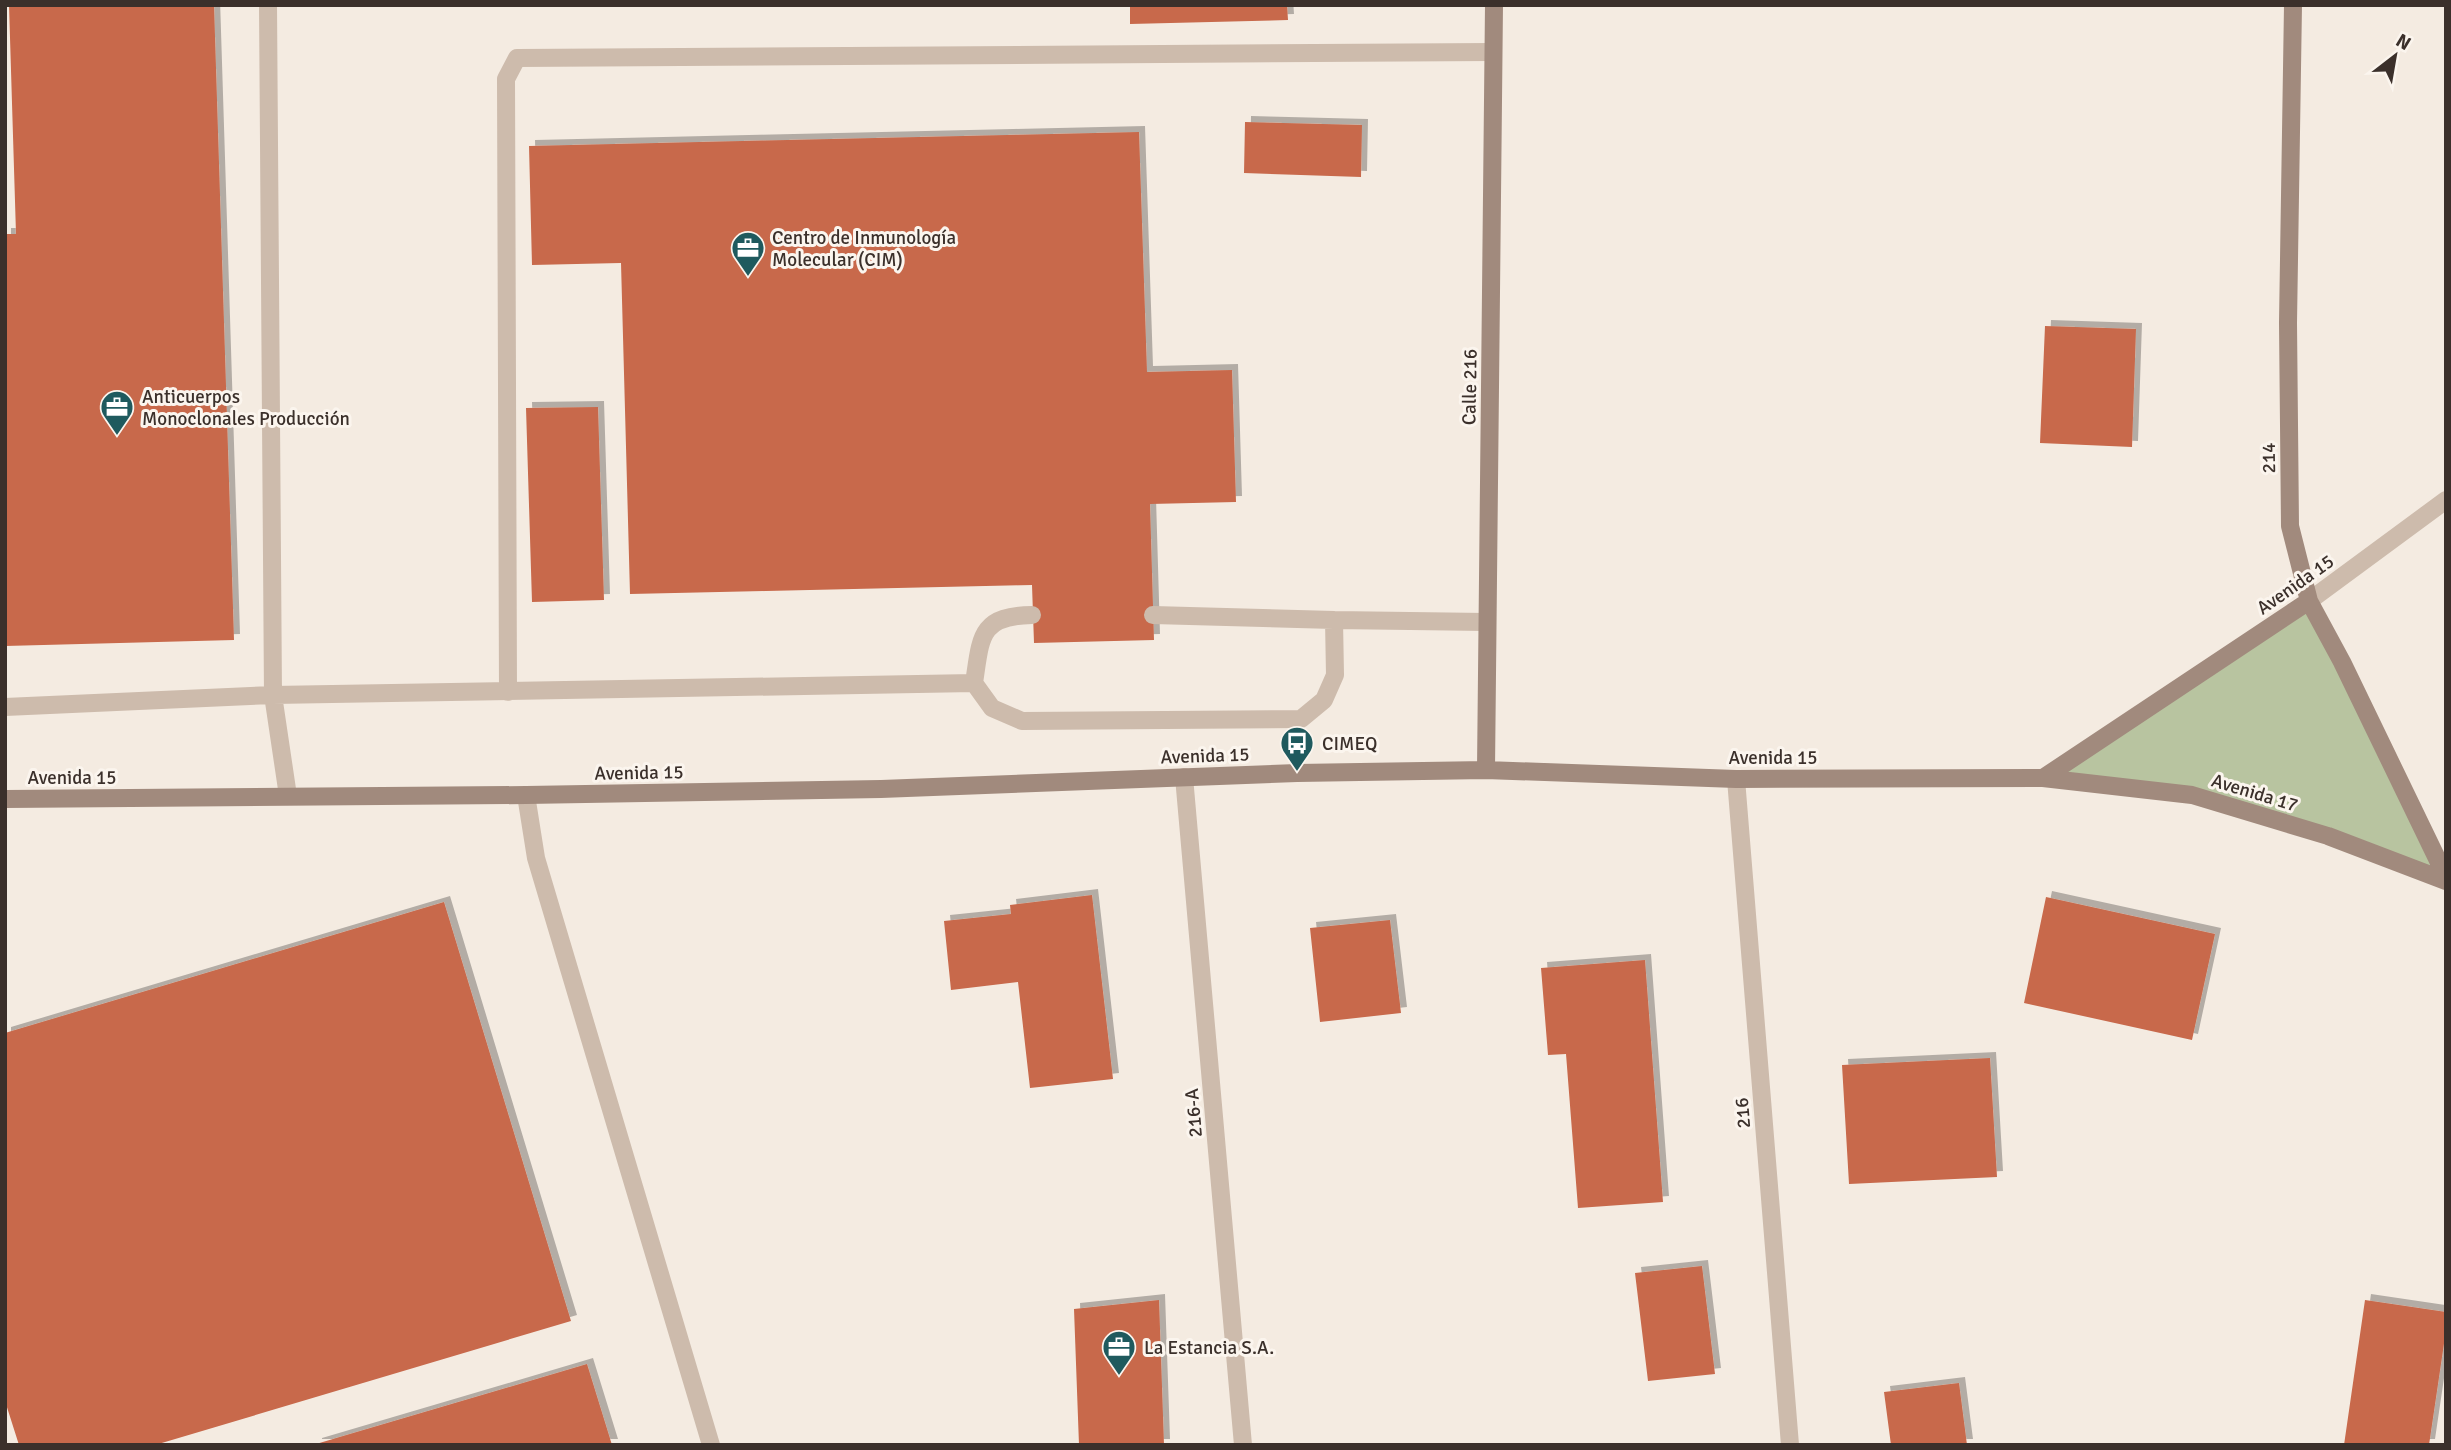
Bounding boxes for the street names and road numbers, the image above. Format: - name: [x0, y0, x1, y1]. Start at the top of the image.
- street label: Calle 216: [1457, 349, 1483, 425]
- street label: 214: [2257, 442, 2281, 474]
- street label: Avenida 15: [2252, 549, 2339, 620]
- street label: Avenida 15: [1160, 742, 1250, 770]
- street label: Avenida 15: [1728, 746, 1818, 770]
- street label: Avenida 15: [594, 760, 684, 786]
- street label: Avenida 15: [27, 766, 117, 790]
- street label: Avenida 17: [2209, 768, 2301, 817]
- street label: 216-A: [1180, 1087, 1208, 1138]
- street label: 216: [1730, 1097, 1756, 1129]

